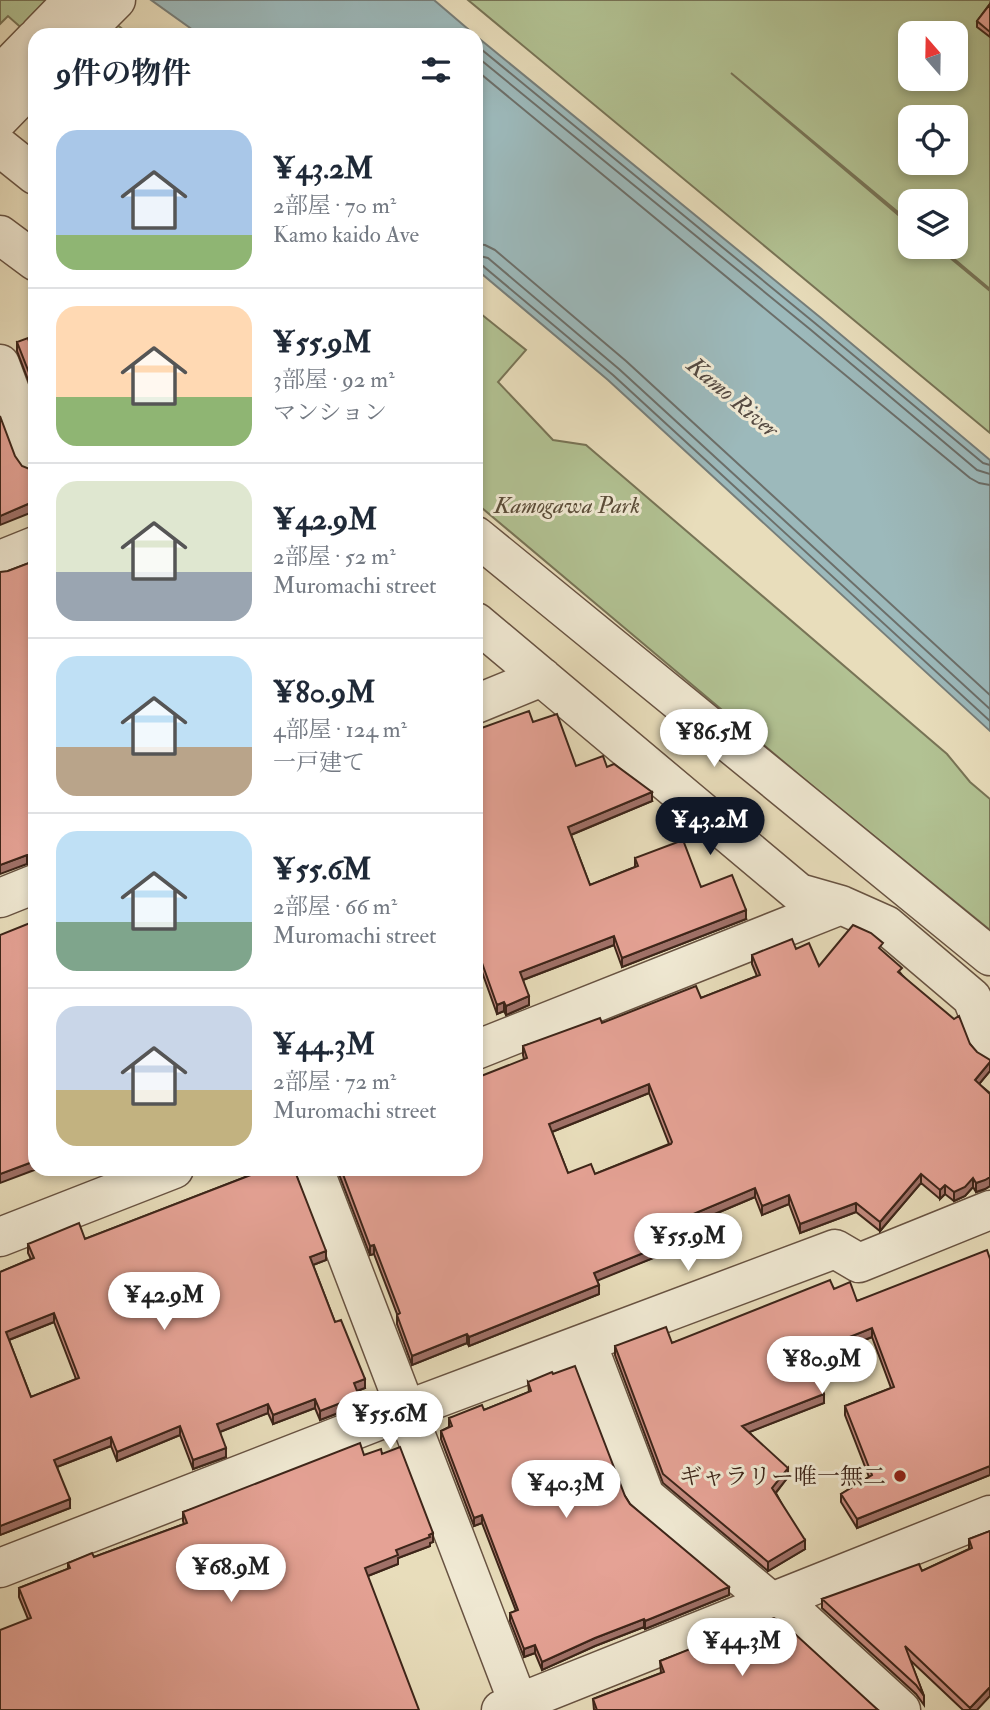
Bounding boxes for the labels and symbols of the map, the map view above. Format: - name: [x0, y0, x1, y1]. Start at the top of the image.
- north arrow: [898, 21, 968, 91]
- water label: Kamo River: [680, 349, 786, 445]
- park label: Kamogawa Park: [493, 491, 640, 520]
- pin: ¥86.5M: [657, 710, 771, 769]
- pin: ¥43.2M: [653, 798, 767, 857]
- pin: ¥55.9M: [631, 1214, 745, 1273]
- pin: ¥42.9M: [107, 1272, 221, 1332]
- pin: ¥80.9M: [765, 1336, 879, 1396]
- pin: ¥55.6M: [333, 1392, 447, 1451]
- pin: ¥40.3M: [509, 1460, 623, 1520]
- place label: ギャラリー唯一無二: [679, 1462, 886, 1491]
- marker: ギャラリー唯一無二: [892, 1468, 908, 1484]
- pin: ¥68.9M: [174, 1544, 288, 1604]
- pin: ¥44.3M: [685, 1618, 799, 1678]

